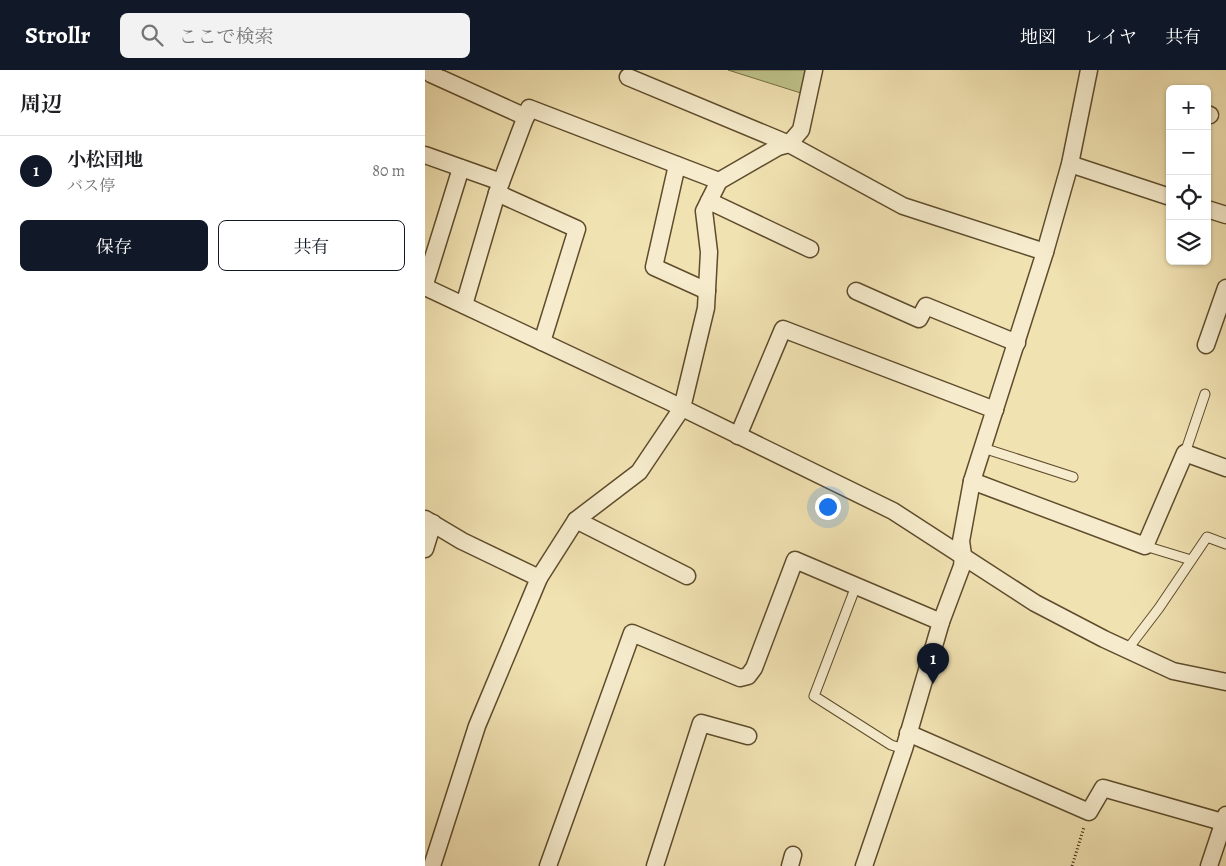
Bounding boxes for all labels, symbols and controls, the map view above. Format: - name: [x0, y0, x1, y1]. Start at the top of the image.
- search box: [120, 13, 470, 58]
- text: Strollr: [25, 19, 90, 51]
- icon: search: [138, 21, 166, 49]
- text: ここで検索: [178, 24, 273, 50]
- text: 地図: [1020, 25, 1056, 49]
- text: レイヤ: [1084, 25, 1137, 49]
- text: 共有: [1165, 25, 1201, 49]
- map controls: [1166, 85, 1211, 265]
- button: +: [1166, 85, 1211, 130]
- text: 周辺: [20, 90, 62, 118]
- button: −: [1166, 130, 1211, 175]
- text: 小松団地: [67, 147, 143, 173]
- text: 1: [33, 160, 39, 182]
- text: 80 m: [372, 160, 405, 182]
- text: バス停: [67, 175, 115, 197]
- button: locate: [1166, 175, 1211, 220]
- button: 保存: [20, 220, 208, 271]
- button: 共有: [218, 220, 405, 271]
- button: layers: [1166, 220, 1211, 265]
- your location: [815, 494, 841, 520]
- pin: 1: [917, 643, 949, 684]

